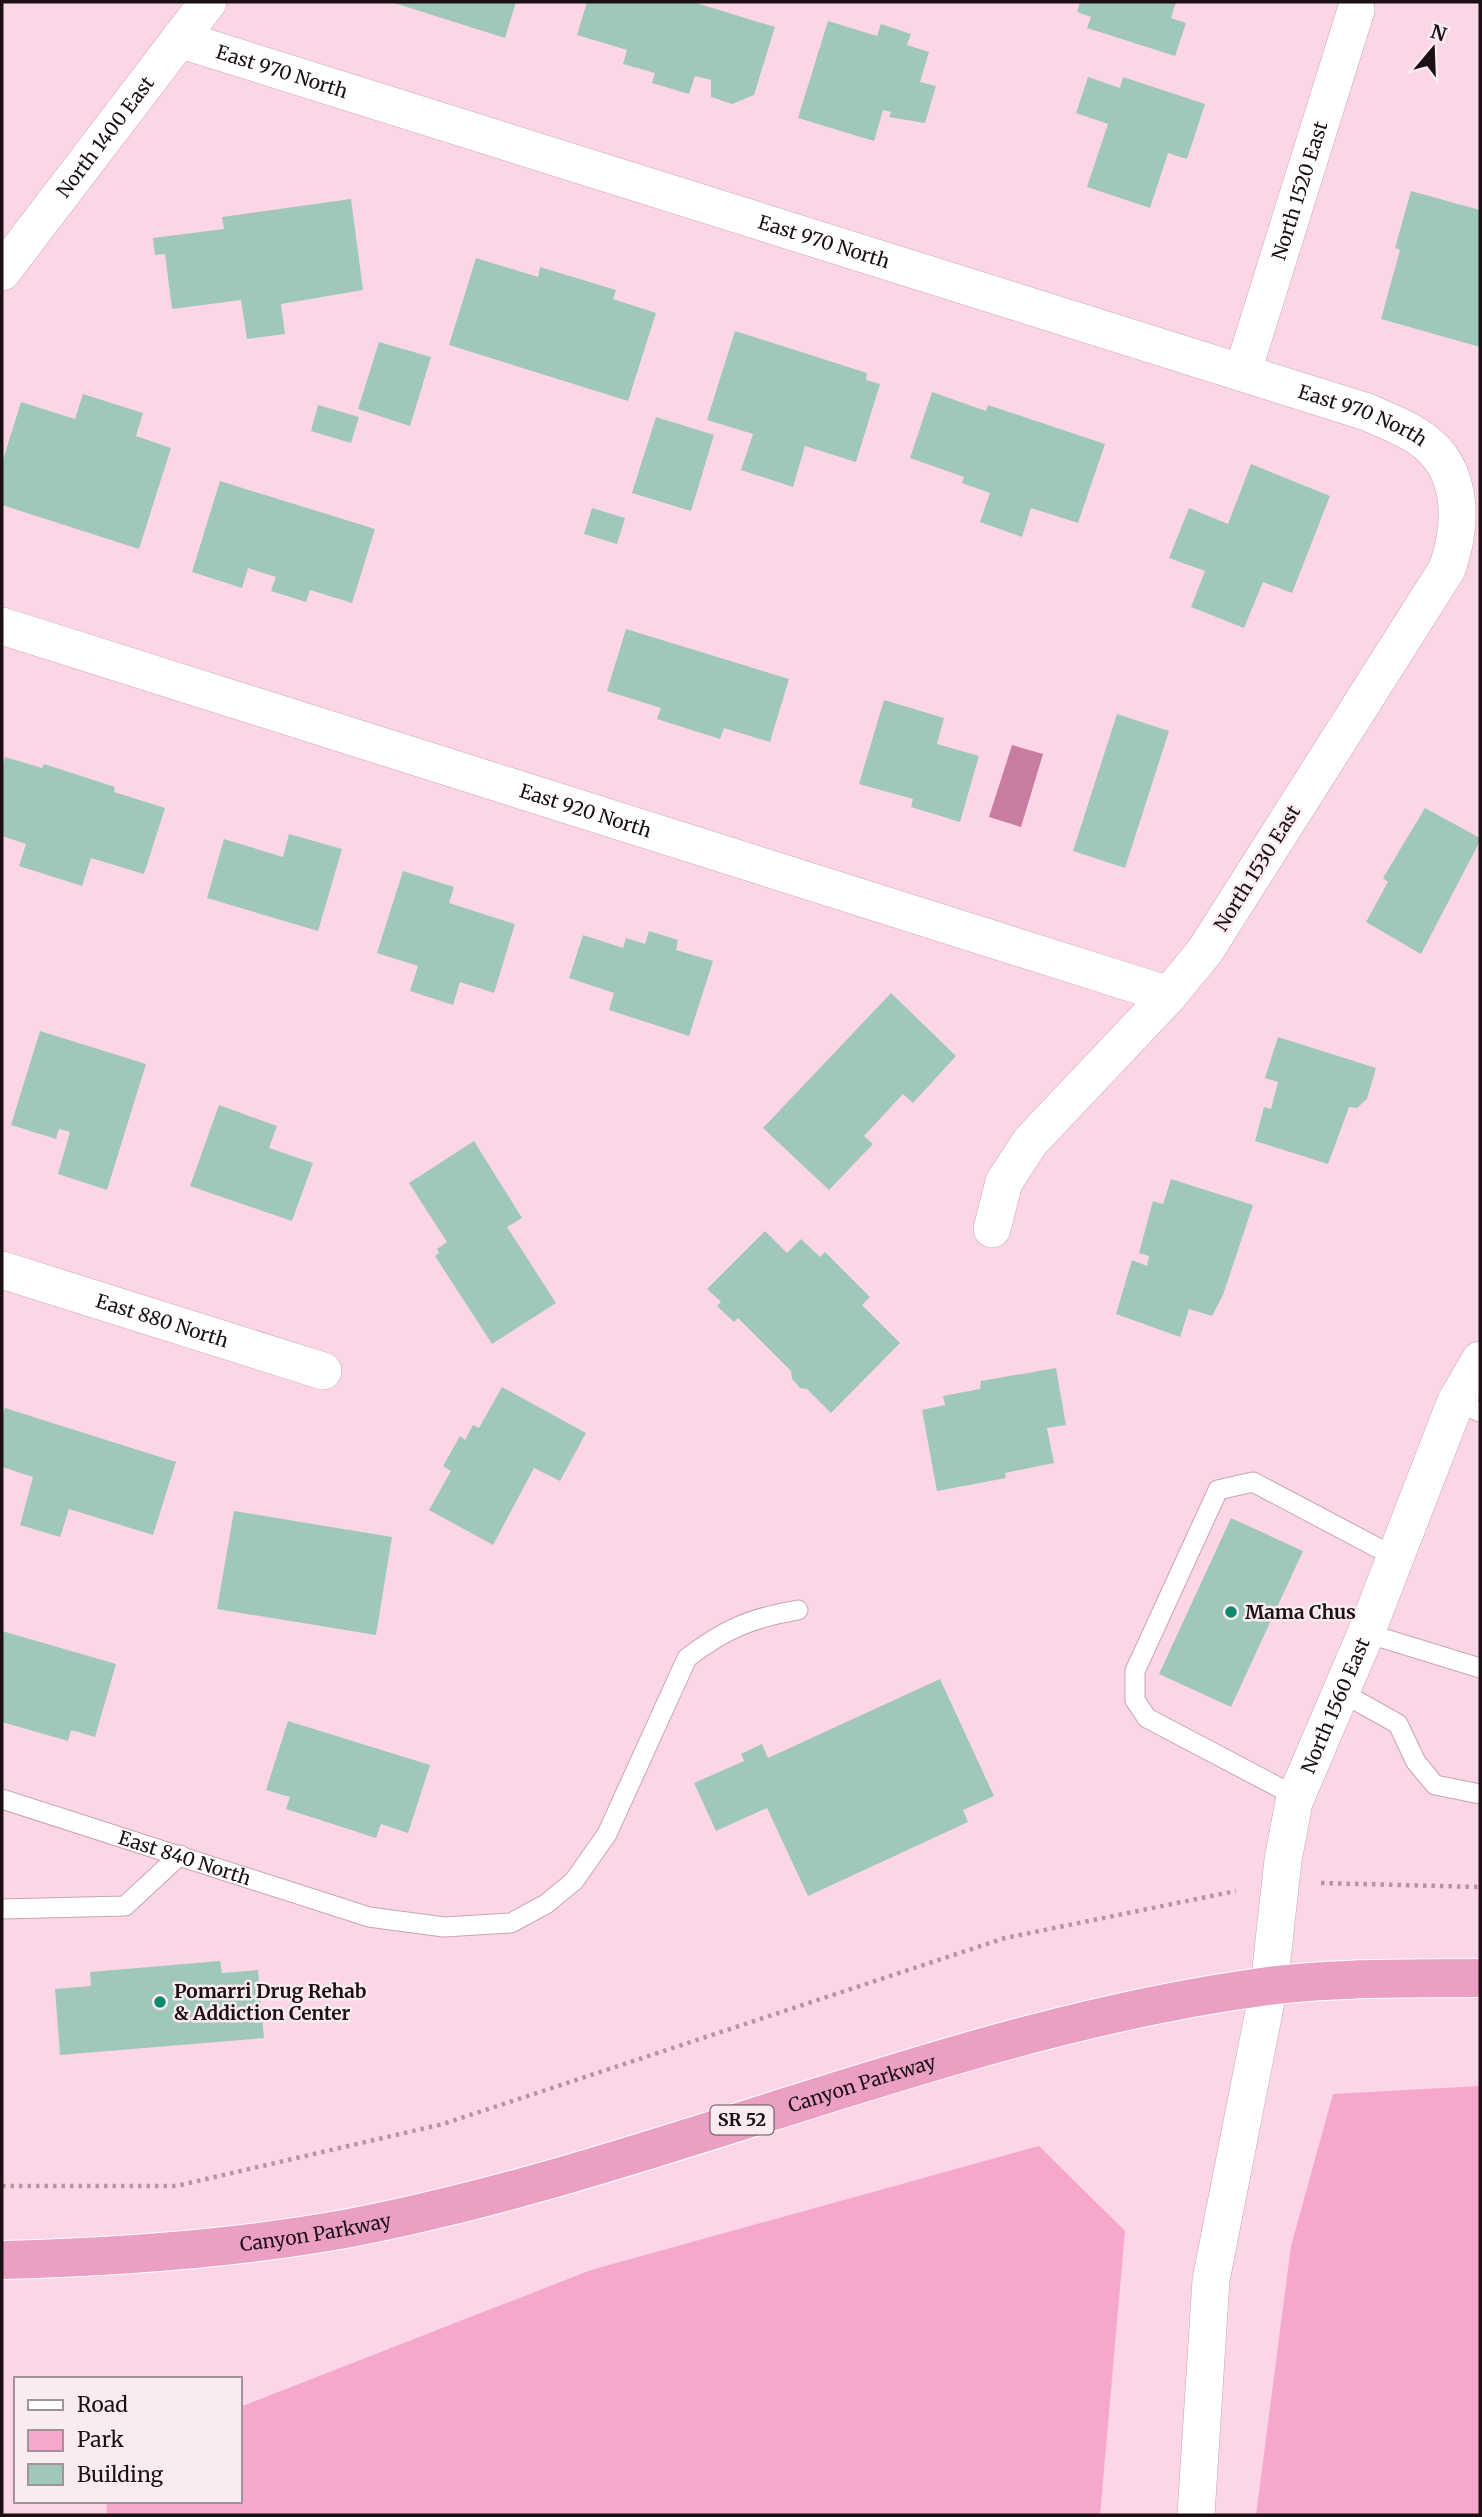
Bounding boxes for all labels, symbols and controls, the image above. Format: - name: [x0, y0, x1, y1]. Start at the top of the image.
- north arrow: [1398, 14, 1468, 84]
- text: N: [1428, 19, 1450, 47]
- street label: East 970 North: [213, 39, 351, 103]
- street label: North 1400 East: [51, 71, 159, 202]
- street label: North 1520 East: [1266, 118, 1333, 263]
- street label: East 970 North: [755, 210, 893, 274]
- street label: East 970 North: [1295, 379, 1432, 452]
- street label: East 920 North: [517, 778, 655, 843]
- street label: North 1530 East: [1209, 800, 1306, 935]
- street label: East 880 North: [93, 1288, 232, 1353]
- place label: Mama Chus: [1245, 1600, 1356, 1624]
- marker: Mama Chus: [1223, 1604, 1239, 1620]
- street label: North 1560 East: [1296, 1633, 1375, 1777]
- street label: East 840 North: [116, 1825, 254, 1890]
- place label: Pomarri Drug Rehab & Addiction Center: [174, 1979, 367, 2025]
- marker: Pomarri Drug Rehab & Addiction Center: [152, 1994, 168, 2010]
- street label: Canyon Parkway: [785, 2049, 938, 2118]
- road number: SR 52: [710, 2106, 774, 2134]
- street label: Canyon Parkway: [238, 2208, 393, 2256]
- legend: [14, 2377, 242, 2503]
- text: Road: [77, 2391, 128, 2418]
- text: Park: [77, 2426, 124, 2453]
- text: Building: [77, 2461, 164, 2488]

